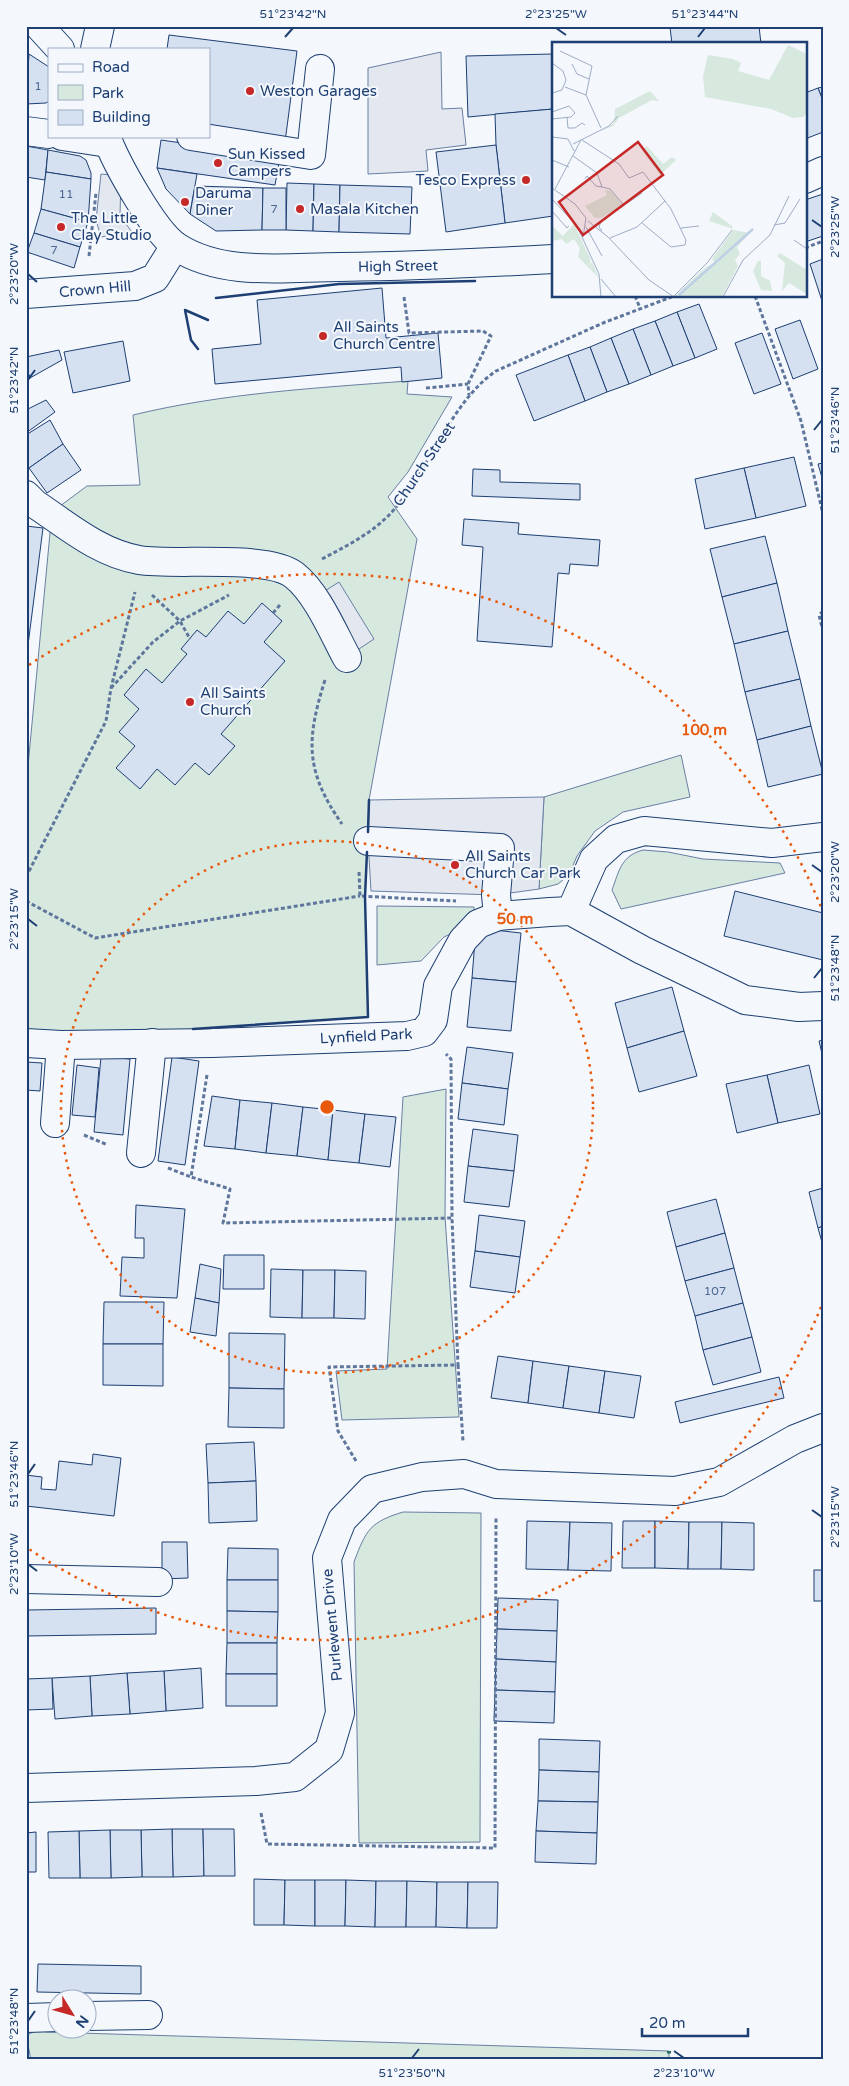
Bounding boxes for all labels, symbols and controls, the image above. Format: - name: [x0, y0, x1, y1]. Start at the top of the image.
- text: 51°23'42"N: [260, 7, 327, 21]
- text: 2°23'25"W: [525, 7, 587, 21]
- text: 51°23'44"N: [672, 7, 739, 21]
- inset map: [552, 42, 806, 298]
- legend: [48, 48, 210, 138]
- text: Road: [92, 58, 130, 76]
- house number: 1: [34, 79, 42, 93]
- place label: Weston Garages: [260, 82, 377, 100]
- text: Park: [92, 84, 124, 102]
- marker: Weston Garages: [244, 85, 256, 97]
- text: Building: [92, 108, 151, 126]
- place label: Sun Kissed Campers: [228, 145, 305, 180]
- marker: Sun Kissed Campers: [212, 157, 224, 169]
- place label: Tesco Express: [416, 171, 516, 189]
- marker: Tesco Express: [520, 174, 532, 186]
- place label: Daruma Diner: [195, 184, 252, 219]
- house number: 11: [58, 187, 74, 201]
- marker: Daruma Diner: [179, 196, 191, 208]
- text: 2°23'25"W: [828, 196, 842, 258]
- place label: Masala Kitchen: [310, 200, 419, 218]
- house number: 7: [270, 202, 278, 216]
- marker: Masala Kitchen: [294, 203, 306, 215]
- place label: The Little Clay Studio: [71, 209, 152, 244]
- marker: The Little Clay Studio: [55, 221, 67, 233]
- text: 2°23'20"W: [7, 243, 21, 305]
- house number: 7: [50, 243, 58, 257]
- street label: High Street: [358, 256, 439, 276]
- street label: Crown Hill: [58, 277, 132, 301]
- place label: All Saints Church Centre: [333, 318, 436, 353]
- marker: All Saints Church Centre: [317, 330, 329, 342]
- text: 51°23'42"N: [7, 347, 21, 414]
- text: 51°23'46"N: [828, 387, 842, 454]
- street label: Church Street: [389, 418, 459, 510]
- place label: All Saints Church: [200, 684, 266, 719]
- marker: All Saints Church: [184, 696, 196, 708]
- text: 100 m: [681, 721, 727, 739]
- text: 2°23'20"W: [828, 841, 842, 903]
- place label: All Saints Church Car Park: [465, 847, 581, 882]
- marker: All Saints Church Car Park: [449, 859, 461, 871]
- text: 2°23'15"W: [7, 888, 21, 950]
- text: 50 m: [497, 910, 533, 928]
- text: 51°23'48"N: [828, 935, 842, 1002]
- street label: Lynfield Park: [319, 1025, 413, 1047]
- centre of rings: [318, 1098, 336, 1116]
- house number: 107: [704, 1284, 726, 1298]
- text: 51°23'46"N: [7, 1441, 21, 1508]
- text: 2°23'15"W: [828, 1486, 842, 1548]
- text: 2°23'10"W: [7, 1533, 21, 1595]
- street label: Purlewent Drive: [318, 1568, 346, 1682]
- text: 51°23'48"N: [7, 1988, 21, 2055]
- north arrow: [48, 1988, 98, 2038]
- scale bar: [642, 2006, 748, 2038]
- text: N: [72, 2012, 92, 2031]
- text: 20 m: [649, 2014, 686, 2032]
- text: 51°23'50"N: [379, 2066, 446, 2080]
- text: 2°23'10"W: [653, 2066, 715, 2080]

